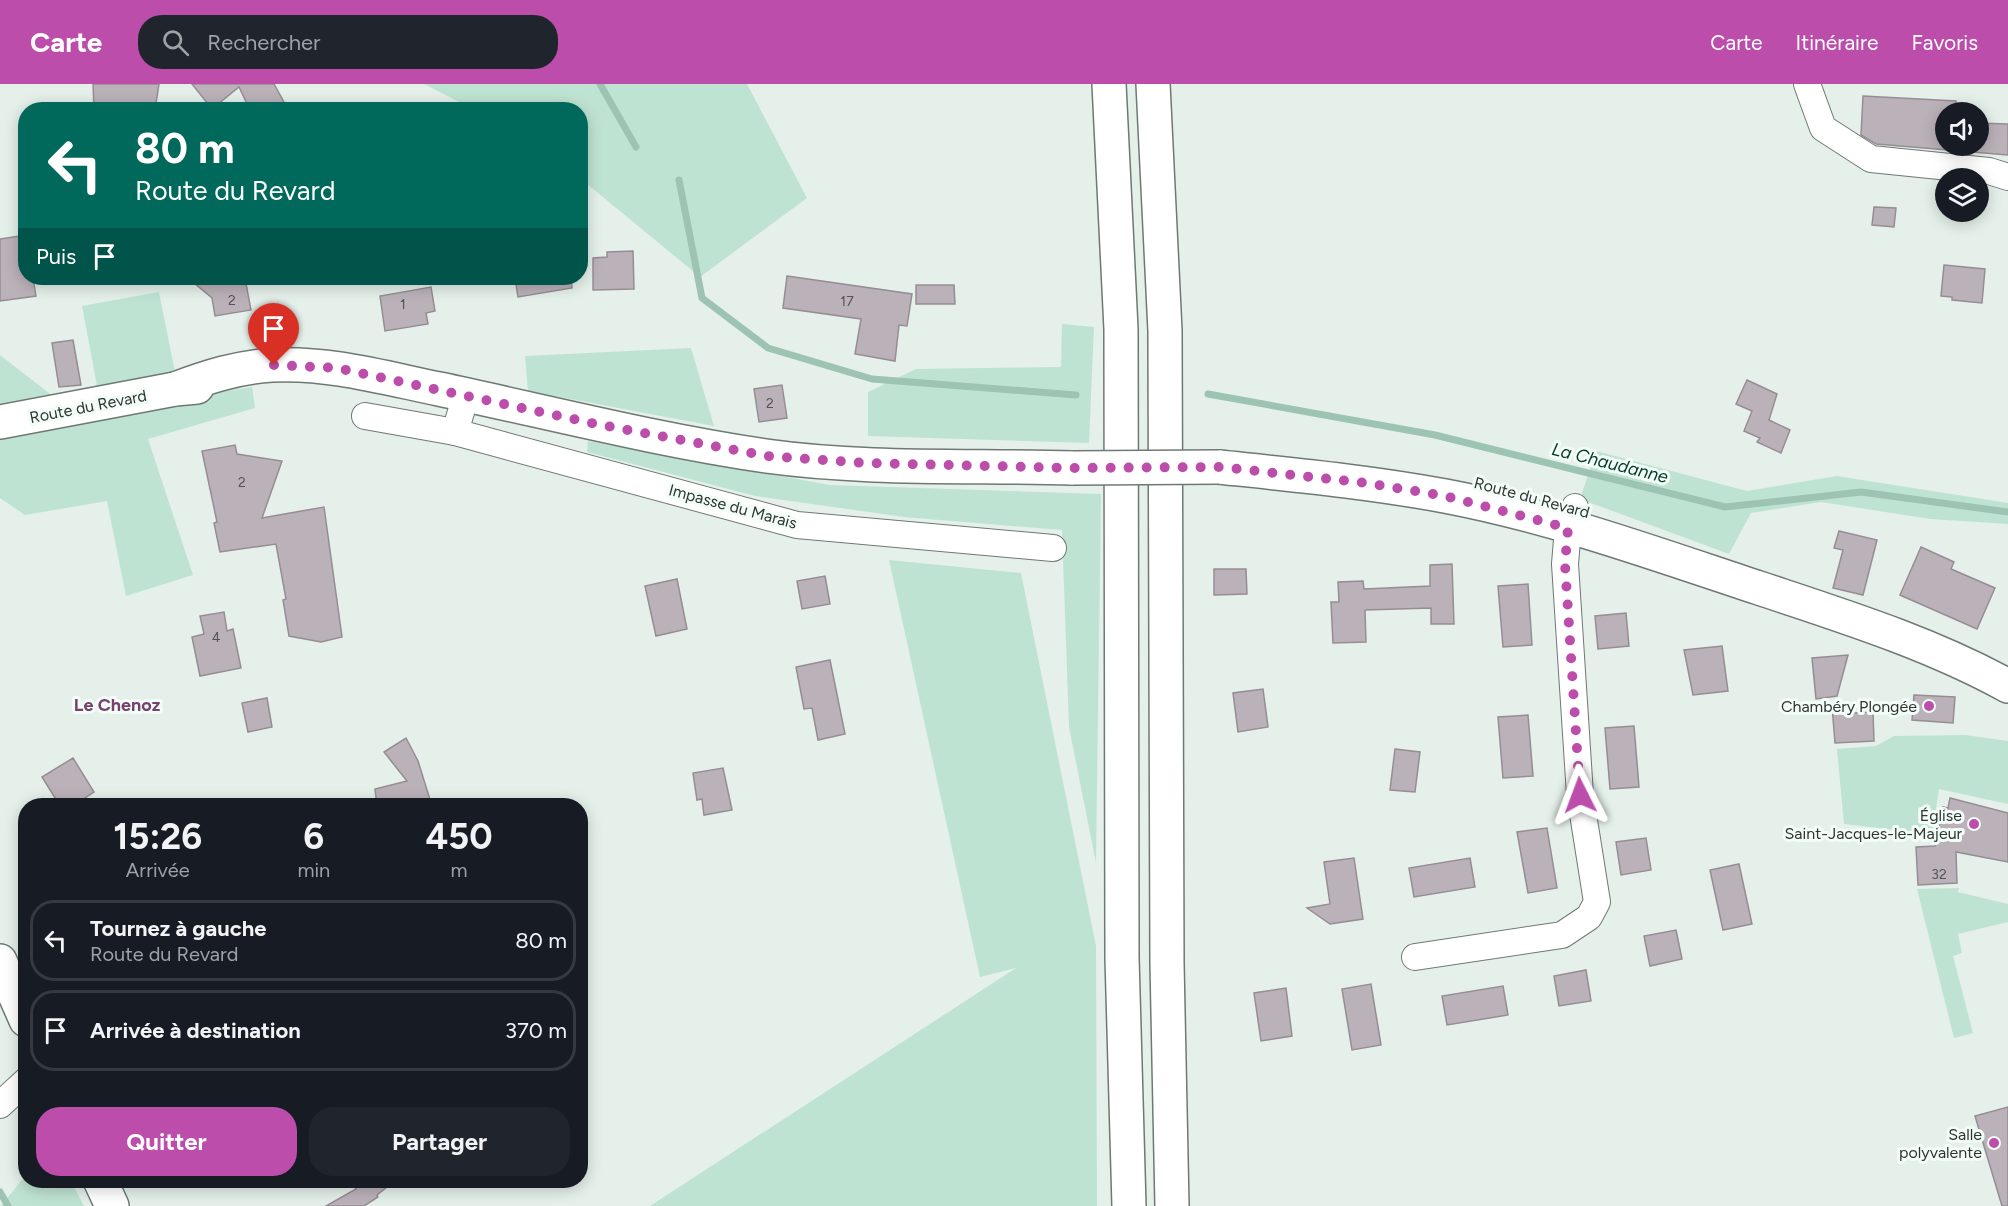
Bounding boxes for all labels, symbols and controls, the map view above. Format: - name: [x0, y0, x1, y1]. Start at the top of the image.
- search box: [138, 15, 558, 69]
- text: Carte: [30, 25, 102, 59]
- icon: search: [159, 26, 192, 59]
- text: Rechercher: [207, 29, 320, 56]
- text: Carte: [1710, 30, 1763, 55]
- text: Itinéraire: [1796, 30, 1879, 55]
- text: Favoris: [1912, 30, 1978, 55]
- map controls: [1935, 102, 1989, 222]
- button: sound: [1935, 102, 1989, 156]
- text: 80 m: [135, 123, 235, 174]
- icon: left: [36, 126, 114, 204]
- button: layers: [1935, 168, 1989, 222]
- text: Route du Revard: [135, 174, 335, 207]
- icon: arrive: [88, 240, 121, 273]
- text: Puis: [36, 243, 76, 270]
- house number: 2: [228, 292, 236, 309]
- house number: 17: [840, 293, 854, 310]
- house number: 1: [400, 296, 406, 313]
- pin: [248, 303, 299, 365]
- icon: arrive: [257, 312, 290, 345]
- street label: Route du Revard: [28, 386, 148, 427]
- house number: 2: [766, 395, 774, 412]
- water label: La Chaudanne: [1550, 438, 1671, 488]
- street label: Route du Revard: [1472, 473, 1592, 522]
- house number: 2: [238, 474, 246, 491]
- street label: Impasse du Marais: [667, 480, 799, 533]
- house number: 4: [212, 629, 221, 646]
- district label: Le Chenoz: [74, 694, 161, 716]
- place label: Chambéry Plongée: [1781, 697, 1917, 716]
- marker: Chambéry Plongée: [1922, 699, 1936, 713]
- position arrow: [1548, 763, 1612, 827]
- place label: Église Saint-Jacques-le-Majeur: [1785, 806, 1963, 843]
- text: 15:26: [113, 815, 202, 858]
- text: 6: [303, 815, 324, 858]
- text: 450: [426, 815, 493, 858]
- marker: Église Saint-Jacques-le-Majeur: [1967, 817, 1981, 831]
- text: Arrivée: [126, 858, 190, 882]
- text: min: [297, 858, 330, 882]
- text: m: [451, 858, 468, 882]
- house number: 32: [1931, 866, 1947, 883]
- text: Tournez à gauche: [90, 915, 266, 942]
- icon: left: [39, 924, 72, 957]
- text: 80 m: [515, 927, 567, 954]
- text: Route du Revard: [90, 942, 239, 966]
- icon: arrive: [39, 1014, 72, 1047]
- text: Arrivée à destination: [90, 1017, 301, 1044]
- text: 370 m: [505, 1017, 567, 1044]
- button: Quitter: [36, 1107, 297, 1176]
- button: Partager: [309, 1107, 570, 1176]
- place label: Salle polyvalente: [1899, 1125, 1982, 1162]
- marker: Salle polyvalente: [1987, 1136, 2001, 1150]

